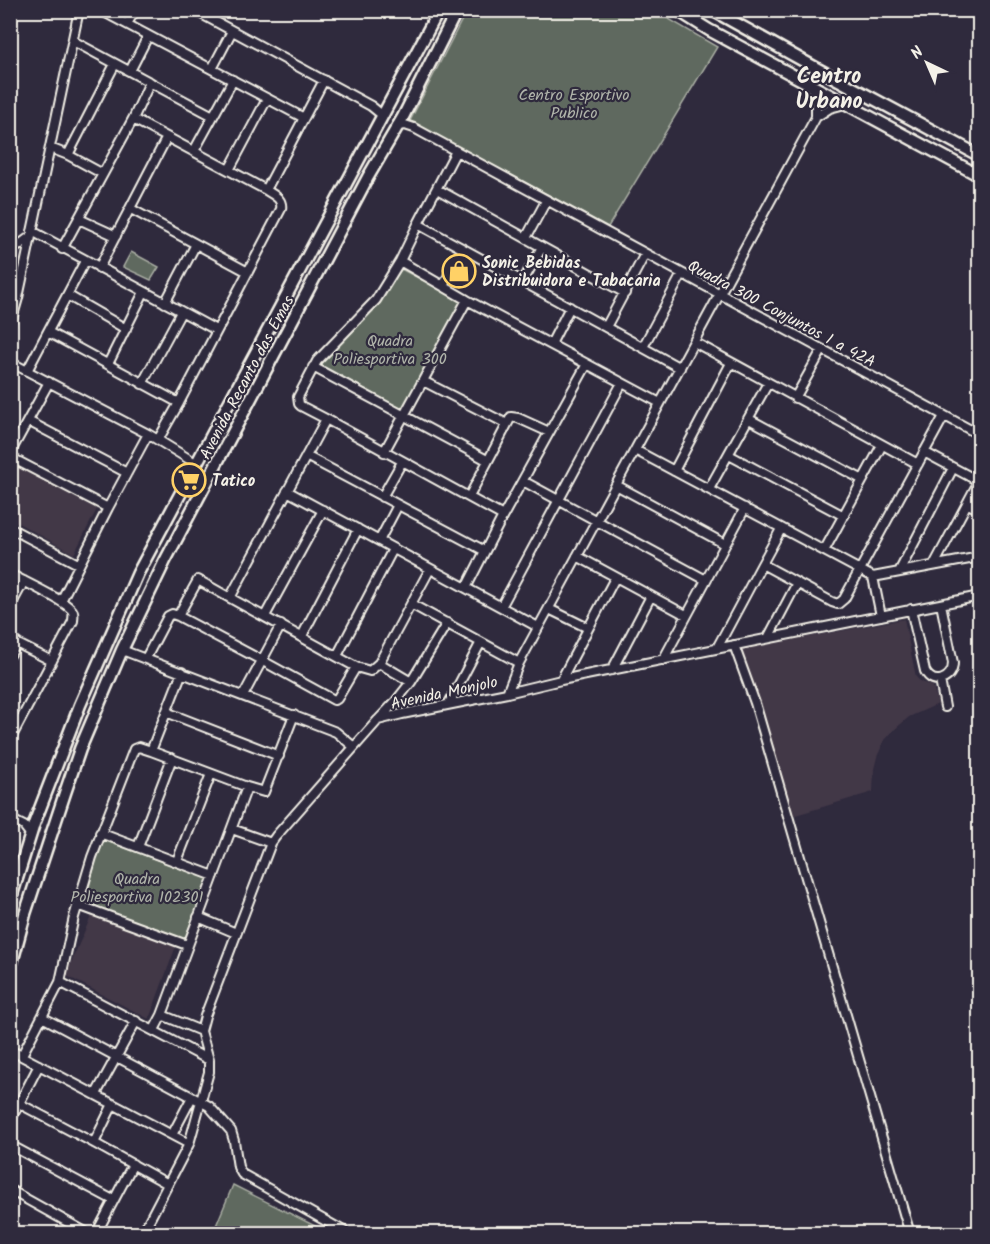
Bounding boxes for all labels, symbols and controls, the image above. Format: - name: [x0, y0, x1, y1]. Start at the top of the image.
- north arrow: [897, 33, 957, 93]
- text: N: [905, 41, 930, 66]
- district label: Centro Urbano: [796, 60, 862, 120]
- park label: Centro Esportivo Publico: [519, 83, 629, 126]
- place label: Sonic Bebidas Distribuidora e Tabacaria: [482, 251, 661, 294]
- shop icon: Sonic Bebidas Distribuidora e Tabacaria: [441, 253, 477, 289]
- street label: Quadra 300 Conjuntos 1 a 42A: [683, 254, 880, 375]
- street label: Avenida Recanto das Emas: [193, 291, 301, 464]
- park label: Quadra Poliesportiva 300: [333, 329, 447, 372]
- supermarket icon: Tatico: [171, 462, 207, 498]
- place label: Tatico: [212, 469, 255, 494]
- street label: Avenida Monjolo: [388, 670, 500, 717]
- park label: Quadra Poliesportiva 102301: [70, 867, 204, 910]

